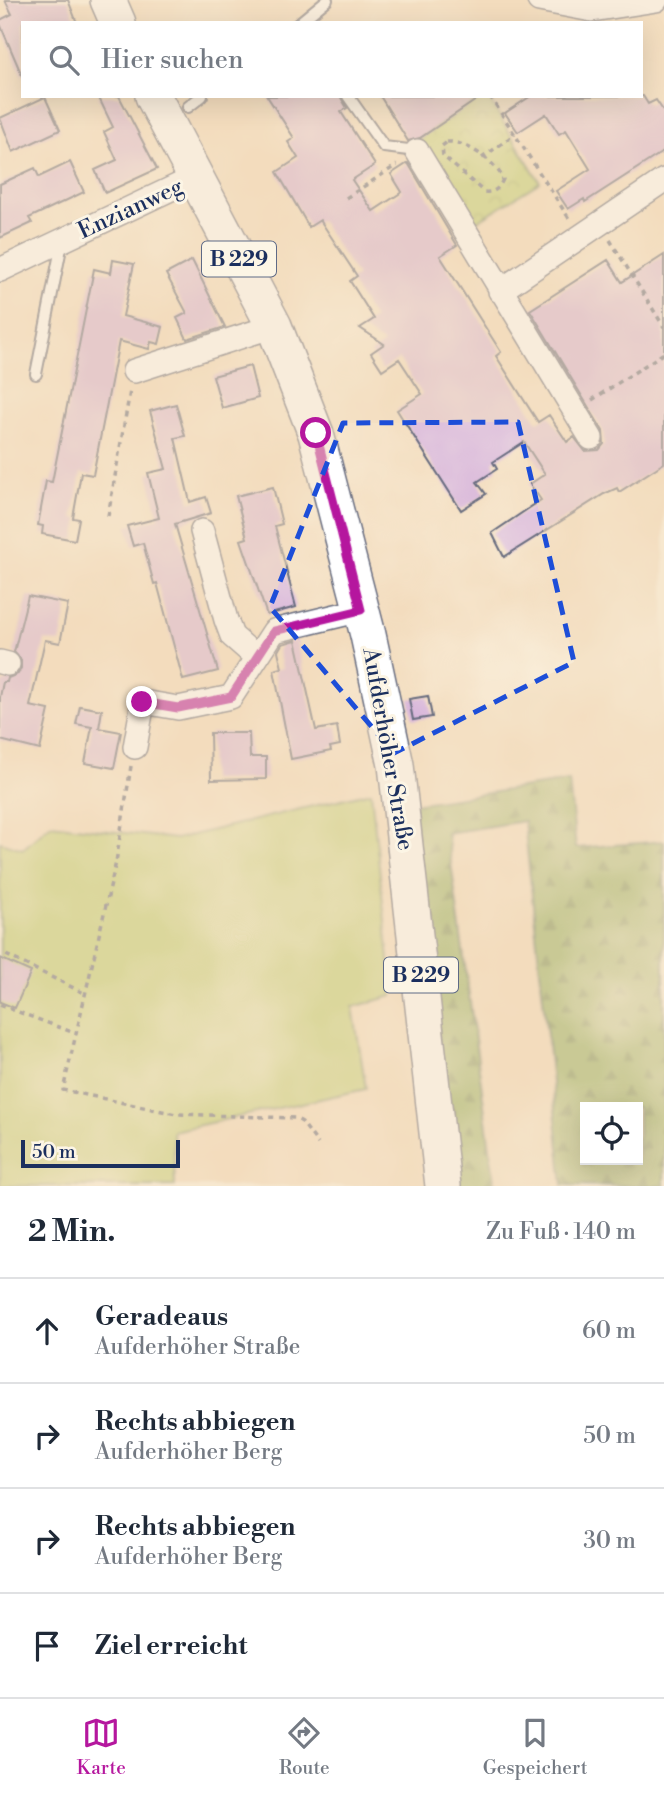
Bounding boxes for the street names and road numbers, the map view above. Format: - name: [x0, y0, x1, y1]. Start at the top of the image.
- street label: Enzianweg: [73, 172, 188, 245]
- road number: B 229: [202, 242, 276, 276]
- street label: Aufderhöher Straße: [356, 645, 420, 853]
- road number: B 229: [384, 958, 458, 992]

